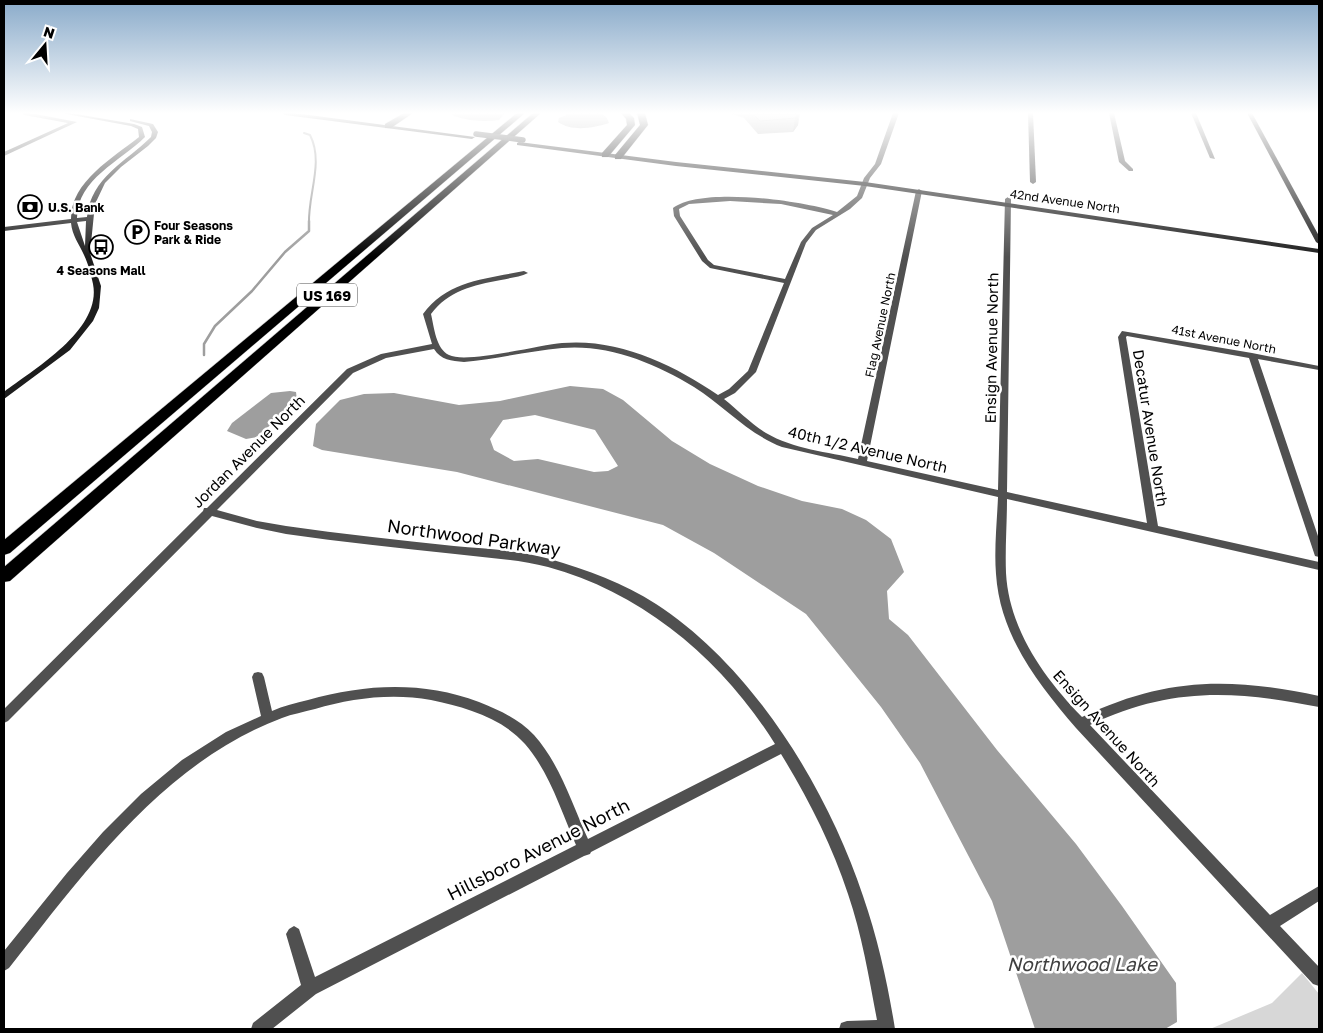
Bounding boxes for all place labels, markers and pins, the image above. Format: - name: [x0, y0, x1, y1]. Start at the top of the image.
- bank icon: U.S. Bank: [17, 194, 43, 220]
- place label: U.S. Bank: [48, 200, 105, 215]
- place label: Four Seasons Park & Ride: [154, 218, 233, 247]
- parking icon: Four Seasons Park & Ride: [124, 219, 150, 245]
- bus stop icon: 4 Seasons Mall: [88, 234, 114, 260]
- place label: 4 Seasons Mall: [56, 263, 146, 278]

